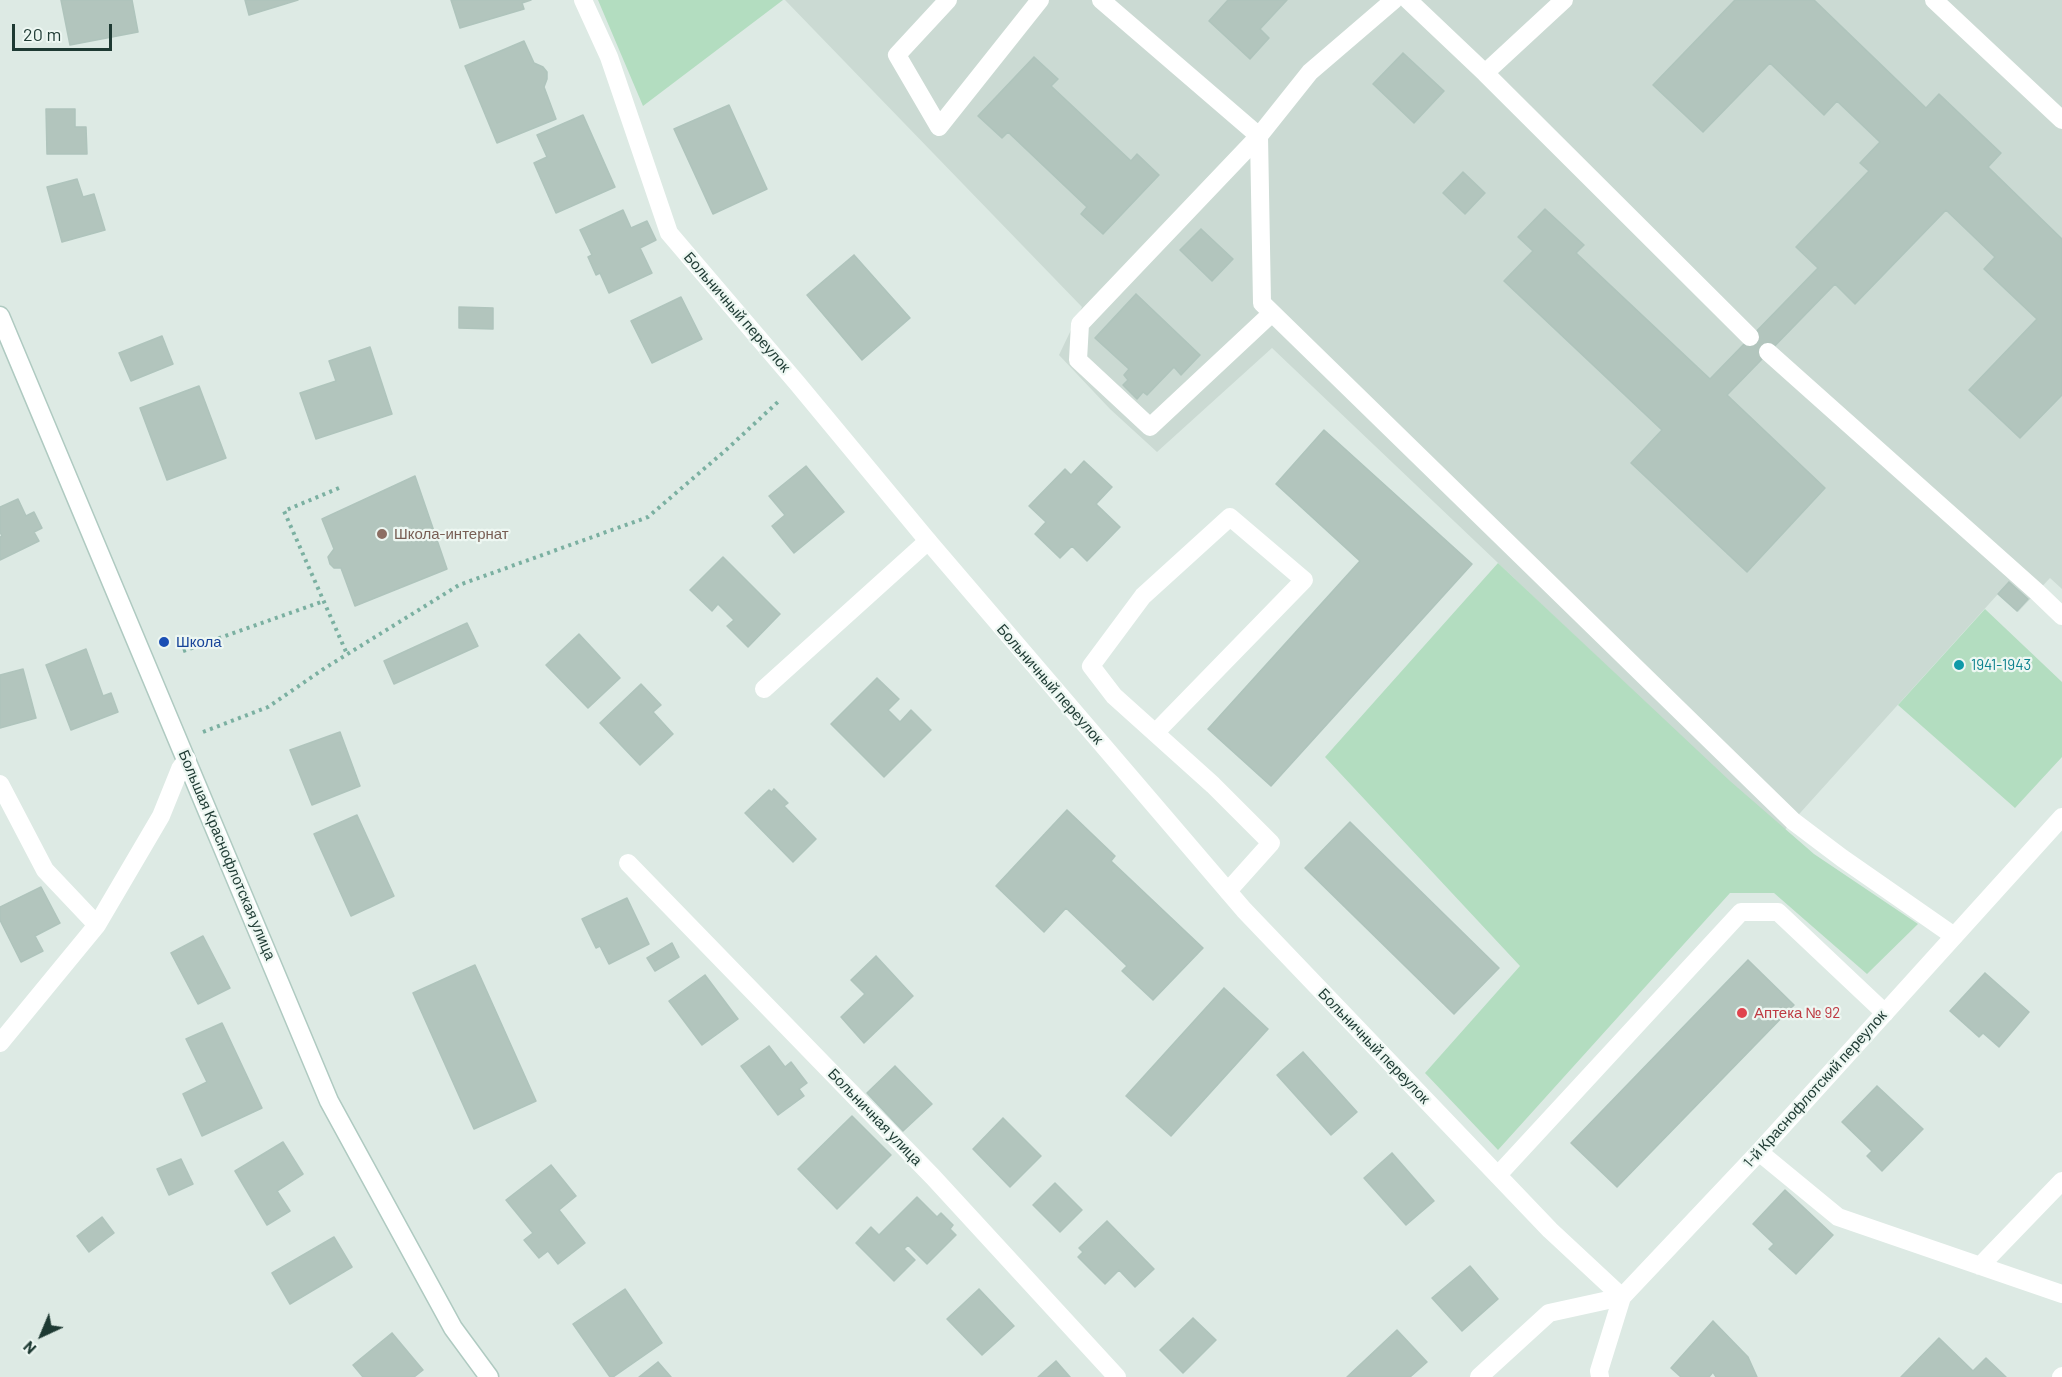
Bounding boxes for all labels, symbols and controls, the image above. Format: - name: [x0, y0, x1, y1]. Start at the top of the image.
- scale bar: [15, 12, 116, 50]
- text: 20 m: [23, 23, 61, 45]
- street label: Больничный переулок: [680, 248, 794, 376]
- place label: Школа-интернат: [394, 525, 509, 543]
- marker: Школа-интернат: [375, 527, 389, 541]
- street label: Больничный переулок: [993, 620, 1107, 748]
- place label: Школа: [176, 633, 222, 651]
- marker: Школа: [157, 635, 171, 649]
- place label: 1941-1943: [1971, 656, 2031, 674]
- marker: 1941-1943: [1952, 658, 1966, 672]
- street label: Большая Краснофлотская улица: [175, 747, 279, 963]
- street label: Больничный переулок: [1314, 985, 1434, 1107]
- place label: Аптека № 92: [1754, 1004, 1840, 1022]
- marker: Аптека № 92: [1735, 1006, 1749, 1020]
- street label: 1-й Краснофлотский переулок: [1740, 1007, 1890, 1171]
- street label: Больничная улица: [824, 1065, 926, 1169]
- north arrow: [12, 1305, 72, 1365]
- text: N: [19, 1338, 40, 1359]

